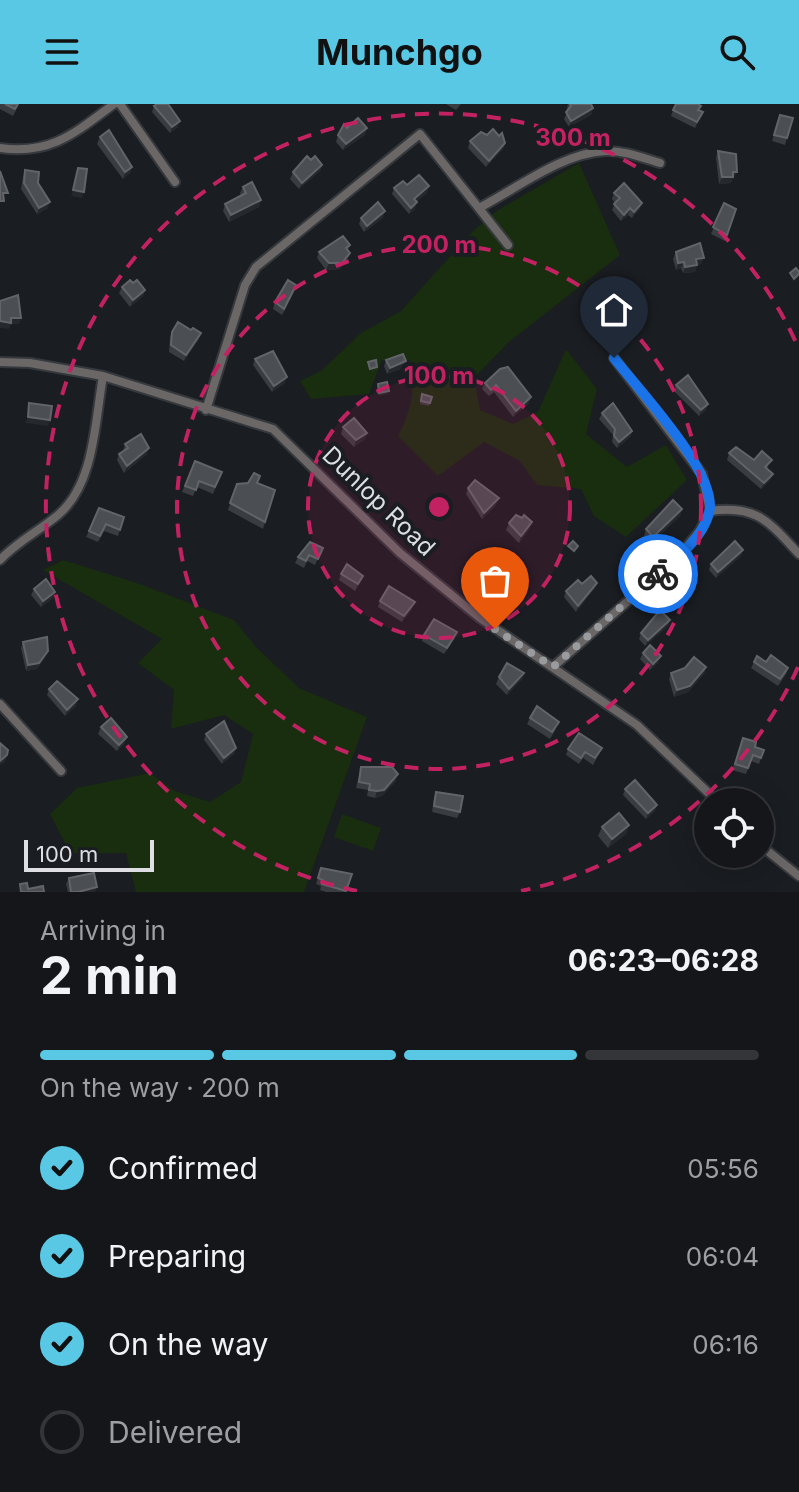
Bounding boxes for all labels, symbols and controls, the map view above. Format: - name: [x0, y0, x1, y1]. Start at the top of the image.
- icon: menu: [40, 30, 84, 74]
- text: Munchgo: [316, 30, 483, 74]
- icon: search: [715, 30, 759, 74]
- text: 300 m: [535, 123, 611, 152]
- text: 200 m: [401, 230, 477, 259]
- pin: [580, 276, 648, 358]
- icon: home: [592, 288, 636, 332]
- text: 100 m: [404, 361, 474, 390]
- street label: Dunlop Road: [317, 440, 441, 562]
- centre of rings: [425, 493, 453, 521]
- courier: [618, 534, 698, 614]
- pin: [461, 547, 529, 629]
- icon: bike: [636, 552, 680, 596]
- icon: bag: [473, 559, 517, 603]
- map controls: [694, 788, 774, 868]
- button: locate: [694, 788, 774, 868]
- scale bar: [24, 836, 154, 872]
- text: 100 m: [36, 841, 98, 867]
- text: Arriving in: [40, 915, 166, 946]
- text: 06:23–06:28: [568, 942, 759, 978]
- text: 2 min: [40, 944, 179, 1007]
- text: On the way · 200 m: [40, 1072, 280, 1103]
- icon: check: [40, 1146, 84, 1190]
- text: Confirmed: [108, 1150, 258, 1186]
- text: 05:56: [687, 1153, 759, 1184]
- icon: check: [40, 1234, 84, 1278]
- text: Preparing: [108, 1238, 246, 1274]
- text: 06:04: [686, 1241, 759, 1272]
- icon: check: [40, 1322, 84, 1366]
- text: On the way: [108, 1326, 268, 1362]
- text: 06:16: [692, 1329, 759, 1360]
- text: Delivered: [108, 1414, 242, 1450]

